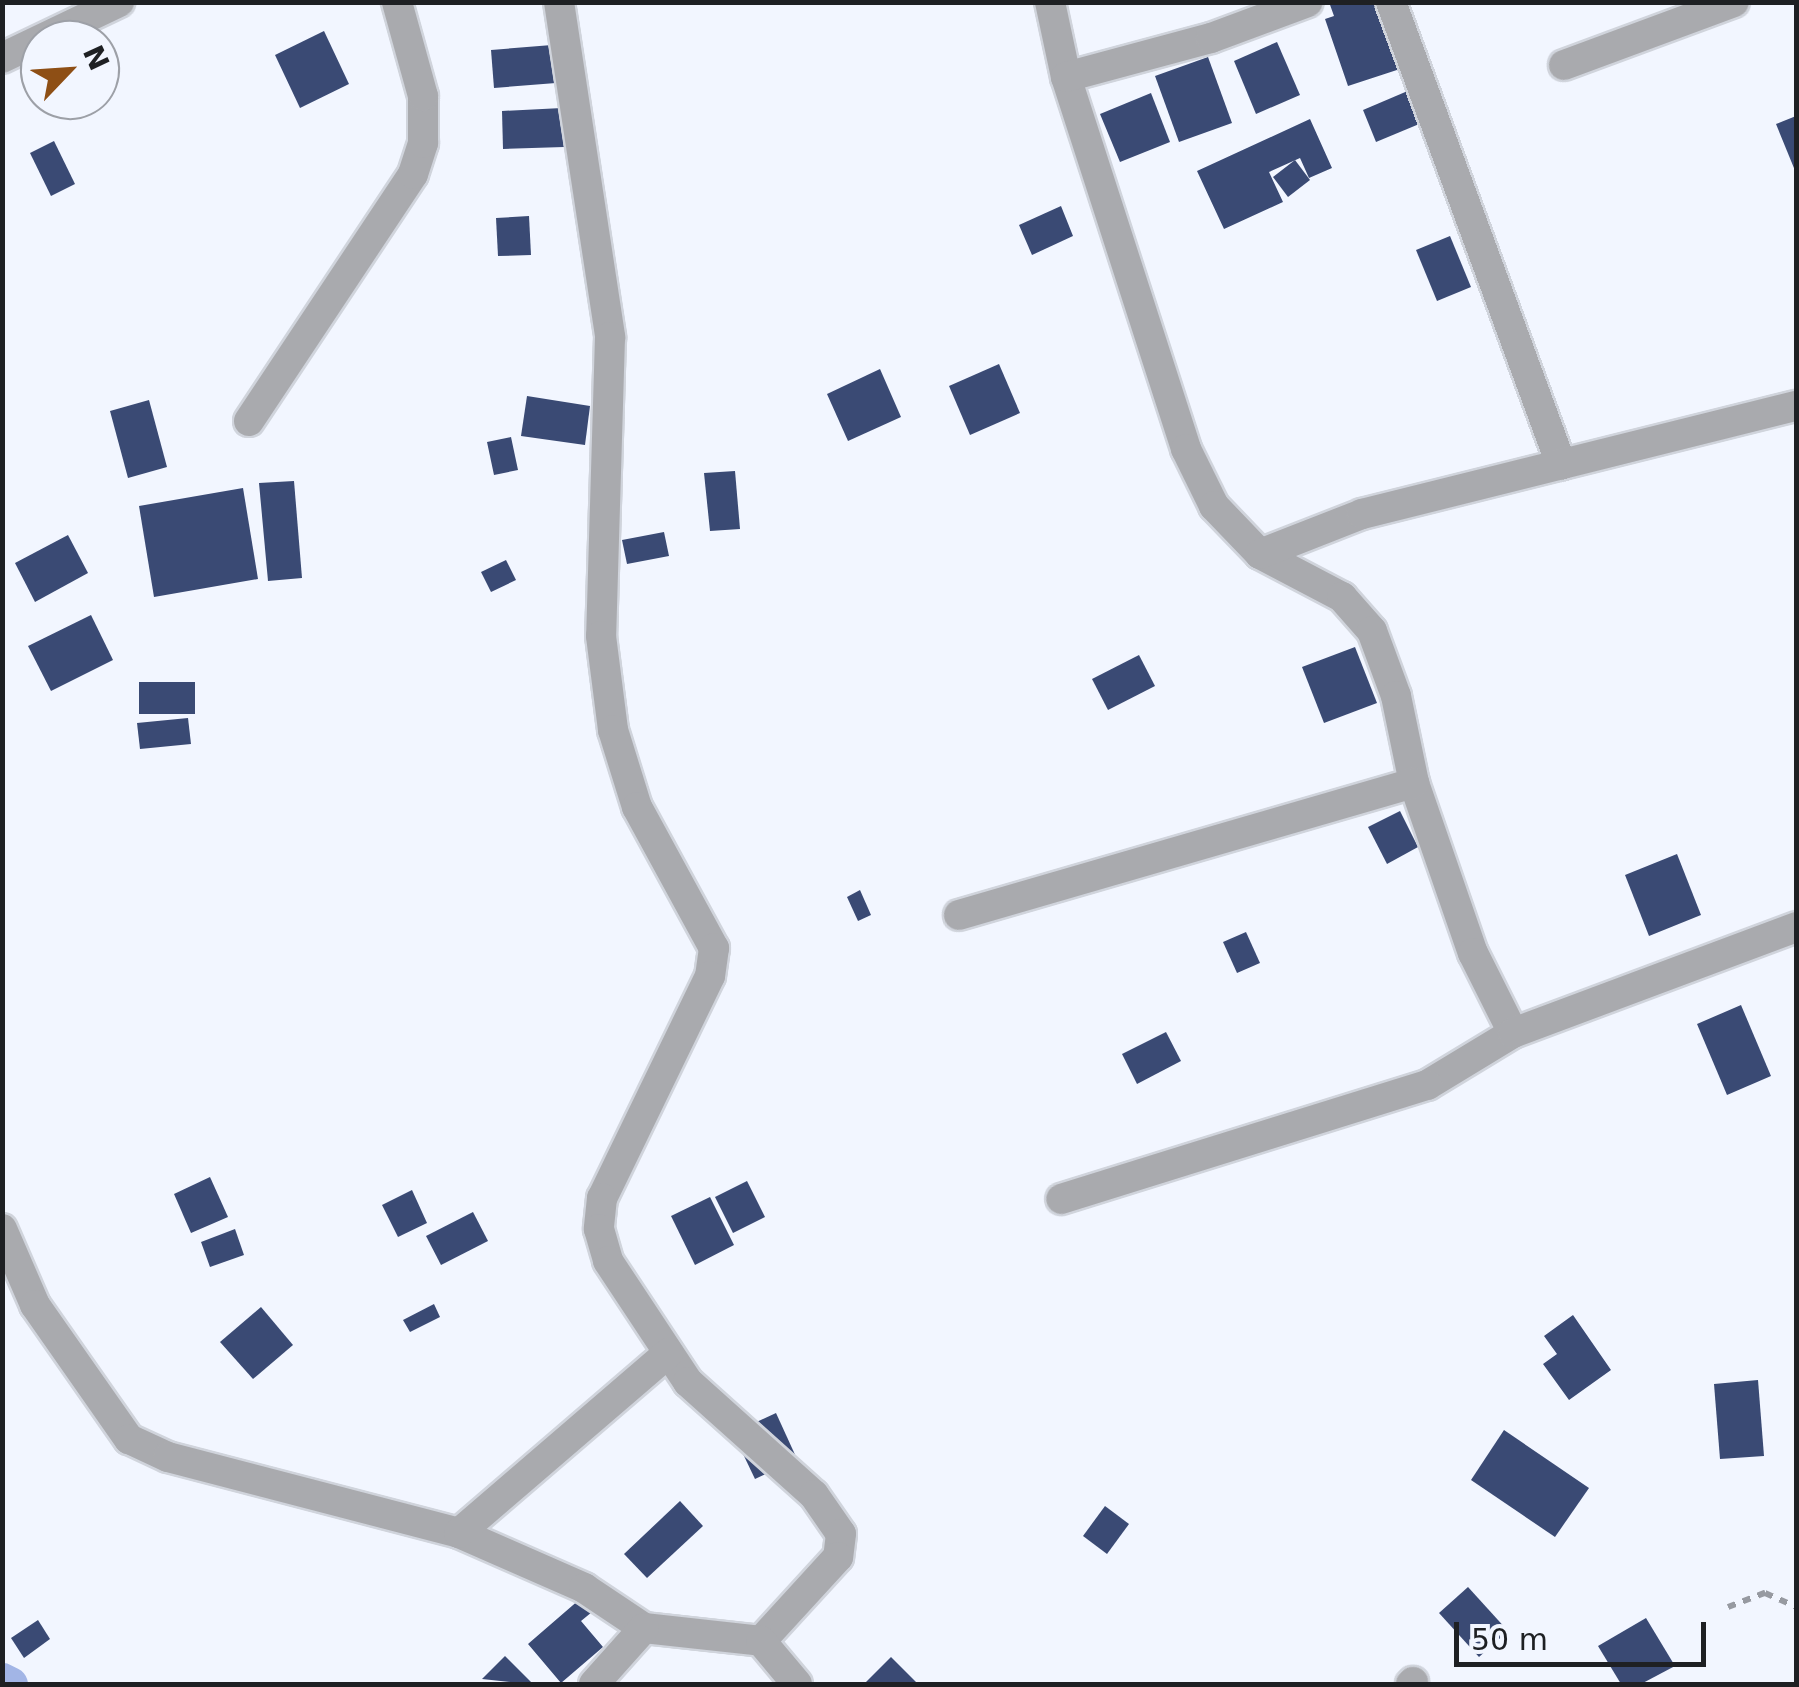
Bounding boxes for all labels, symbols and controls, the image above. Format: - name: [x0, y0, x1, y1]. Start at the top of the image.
- north arrow: [20, 20, 120, 120]
- text: N: [76, 40, 116, 76]
- scale bar: [1459, 1602, 1712, 1664]
- text: 50 m: [1471, 1622, 1548, 1657]

